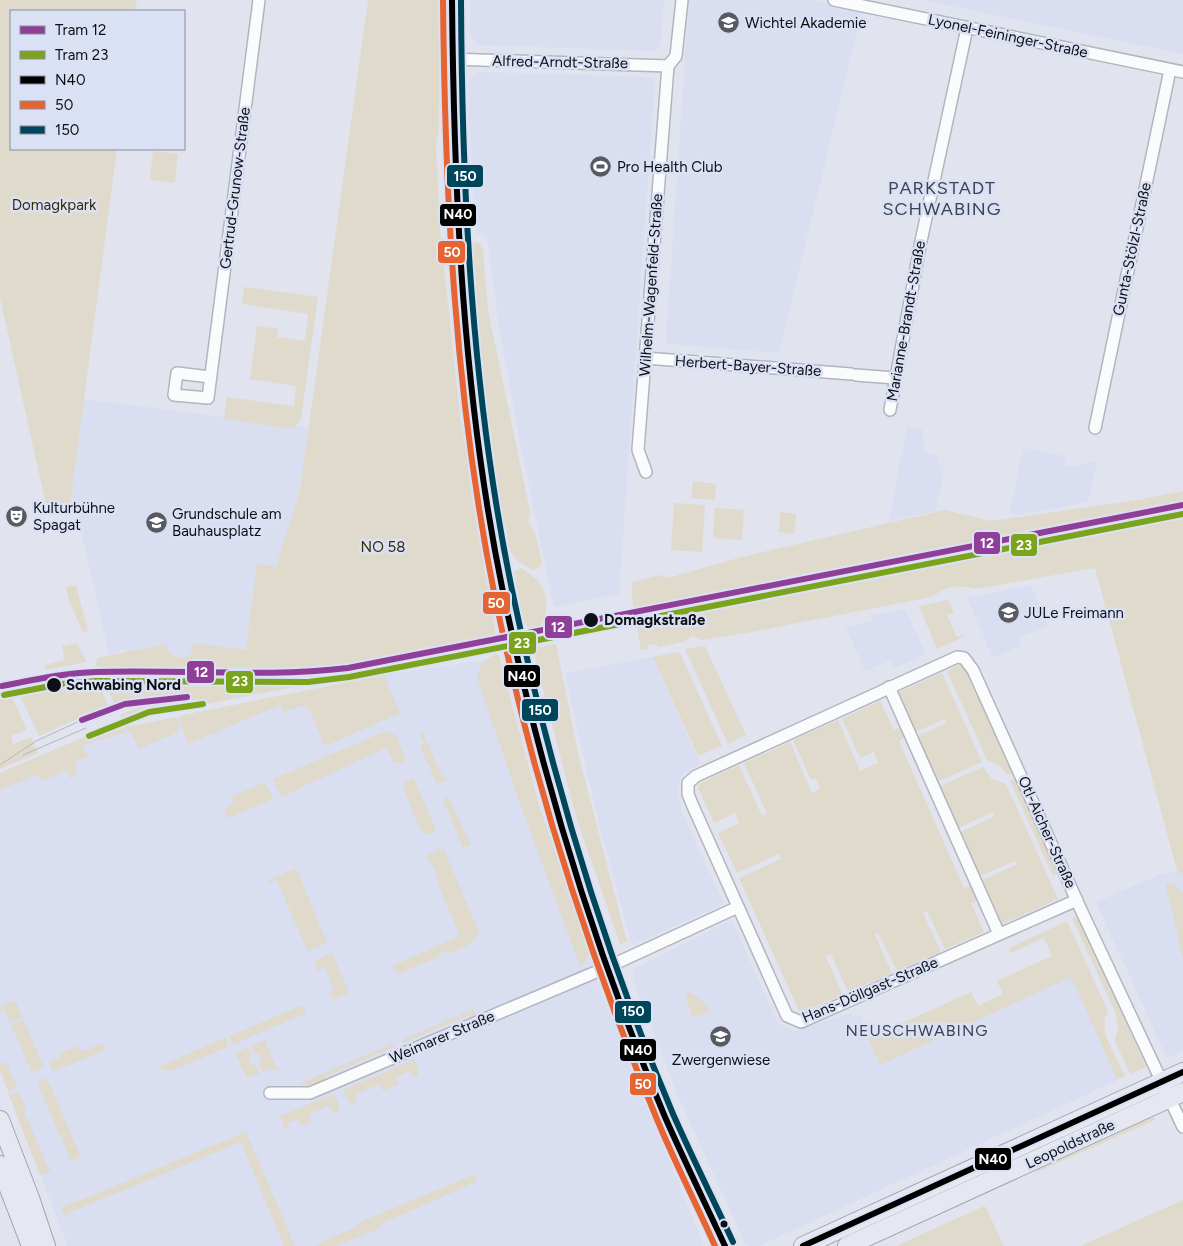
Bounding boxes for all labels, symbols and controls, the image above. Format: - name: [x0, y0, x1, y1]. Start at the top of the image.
- legend: [10, 10, 185, 150]
- street label: Lyonel-Feininger-Straße: [927, 10, 1089, 62]
- school or university icon: Wichtel Akademie: [717, 11, 741, 35]
- place label: Wichtel Akademie: [745, 14, 867, 32]
- text: Tram 12: [55, 21, 106, 39]
- text: Tram 23: [55, 46, 108, 64]
- street label: Alfred-Arndt-Straße: [492, 52, 628, 72]
- text: N40: [55, 71, 86, 89]
- text: 50: [55, 96, 73, 114]
- street label: Gertrud-Grunow-Straße: [216, 106, 254, 270]
- text: 150: [55, 121, 79, 139]
- sports icon: Pro Health Club: [589, 155, 613, 179]
- place label: Pro Health Club: [617, 158, 723, 176]
- line badge: 150: [446, 164, 484, 188]
- text: 150: [453, 168, 477, 185]
- district label: PARKSTADT SCHWABING: [883, 177, 1001, 220]
- street label: Gunta-Stölzl-Straße: [1109, 181, 1155, 317]
- street label: Wilhelm-Wagenfeld-Straße: [636, 193, 666, 377]
- park label: Domagkpark: [12, 196, 97, 214]
- line badge: N40: [439, 203, 477, 227]
- text: N40: [444, 206, 472, 223]
- street label: Marianne-Brandt-Straße: [883, 239, 929, 403]
- line badge: 50: [437, 240, 466, 264]
- text: 50: [443, 244, 461, 261]
- street label: Herbert-Bayer-Straße: [674, 352, 822, 380]
- place label: Kulturbühne Spagat: [33, 499, 115, 534]
- theatre icon: Kulturbühne Spagat: [5, 505, 29, 529]
- place label: Grundschule am Bauhausplatz: [172, 505, 281, 540]
- school or university icon: Grundschule am Bauhausplatz: [144, 511, 168, 535]
- line badge: 12: [973, 531, 1001, 555]
- line badge: 23: [1010, 533, 1038, 557]
- text: 12: [980, 535, 994, 552]
- text: 23: [1016, 537, 1032, 554]
- park label: NO 58: [361, 538, 405, 556]
- line badge: 50: [482, 591, 511, 615]
- text: 50: [487, 595, 505, 612]
- school or university icon: JULe Freimann: [996, 601, 1020, 625]
- place label: JULe Freimann: [1024, 604, 1124, 622]
- marker: Domagkstraße: [582, 611, 600, 629]
- place label: Domagkstraße: [604, 611, 706, 629]
- line badge: 12: [544, 615, 573, 639]
- text: 12: [551, 619, 565, 636]
- line badge: 23: [508, 631, 537, 655]
- text: 23: [514, 635, 530, 652]
- line badge: 12: [186, 660, 215, 684]
- text: 12: [194, 664, 208, 681]
- line badge: N40: [503, 664, 541, 688]
- text: N40: [508, 668, 536, 685]
- line badge: 23: [225, 670, 254, 694]
- text: 23: [232, 673, 248, 690]
- marker: Schwabing Nord: [45, 676, 63, 694]
- place label: Schwabing Nord: [66, 676, 181, 694]
- line badge: 150: [521, 698, 559, 722]
- text: 150: [528, 702, 552, 719]
- street label: Otl-Aicher-Straße: [1014, 773, 1080, 891]
- street label: Hans-Döllgast-Straße: [799, 953, 941, 1027]
- line badge: 150: [614, 1000, 652, 1024]
- text: 150: [621, 1003, 645, 1020]
- street label: Weimarer Straße: [387, 1007, 497, 1067]
- district label: NEUSCHWABING: [846, 1021, 988, 1040]
- school or university icon: Zwergenwiese: [709, 1025, 733, 1049]
- line badge: N40: [619, 1038, 657, 1062]
- text: N40: [624, 1042, 652, 1059]
- place label: Zwergenwiese: [672, 1051, 770, 1069]
- line badge: 50: [629, 1072, 657, 1096]
- text: 50: [634, 1076, 652, 1093]
- street label: Leopoldstraße: [1023, 1115, 1117, 1173]
- line badge: N40: [974, 1147, 1012, 1171]
- text: N40: [979, 1151, 1007, 1168]
- unlabelled marker: [719, 1219, 729, 1229]

